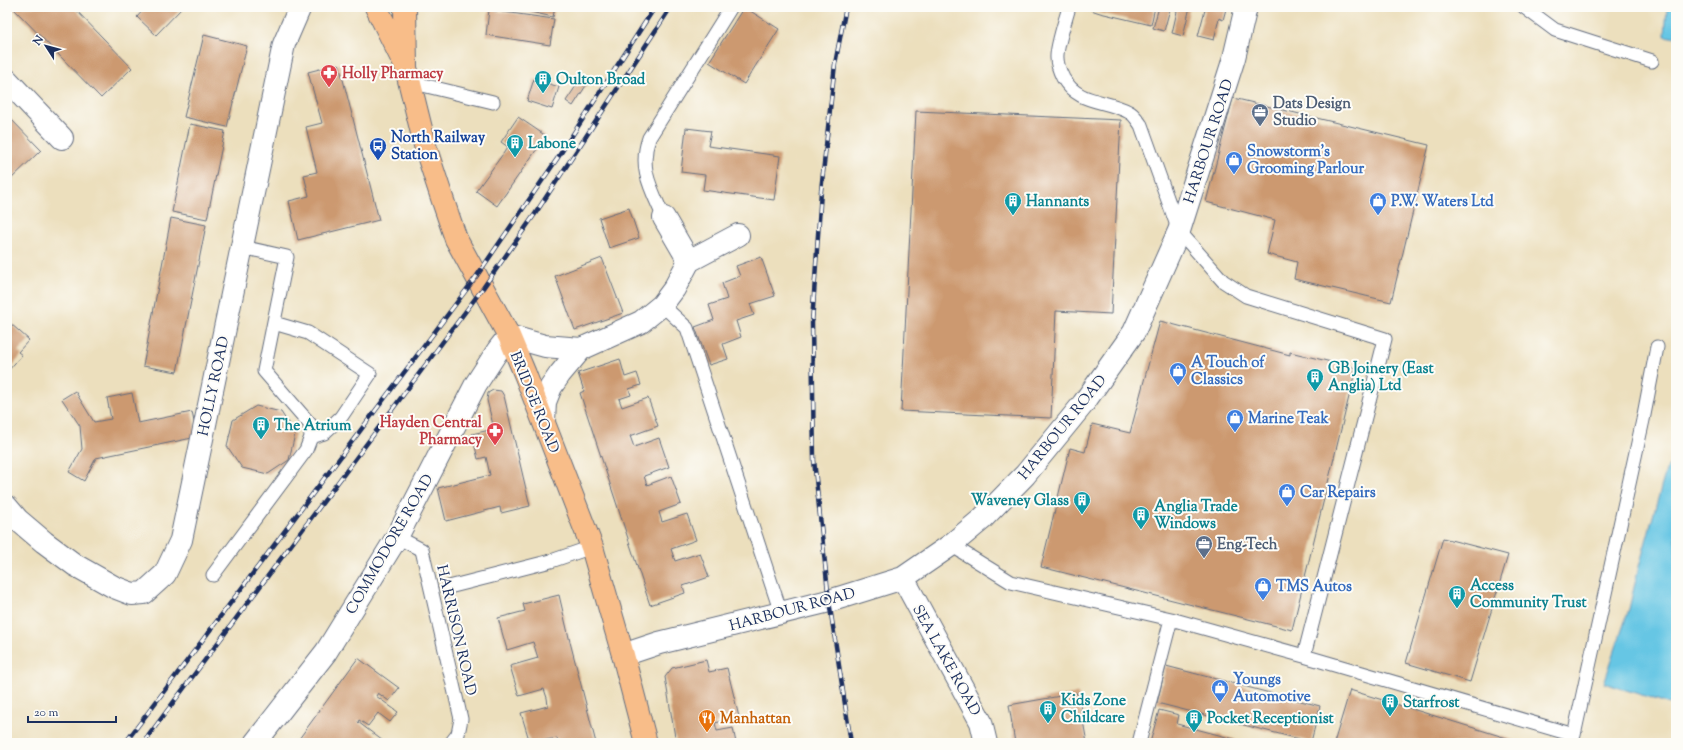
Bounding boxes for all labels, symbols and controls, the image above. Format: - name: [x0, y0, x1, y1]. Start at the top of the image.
- north arrow: [26, 26, 66, 66]
- text: N: [29, 32, 48, 50]
- pharmacy icon: Holly Pharmacy: [319, 63, 339, 88]
- place label: Holly Pharmacy: [342, 64, 444, 85]
- building icon: Oulton Broad: [533, 69, 553, 94]
- place label: Oulton Broad: [556, 70, 646, 91]
- street label: HARBOUR ROAD: [1179, 76, 1239, 206]
- place label: Dats Design Studio: [1273, 94, 1351, 132]
- office icon: Dats Design Studio: [1250, 102, 1270, 127]
- place label: North Railway Station: [391, 128, 486, 166]
- building icon: Labone: [505, 133, 525, 158]
- place label: Labone: [528, 134, 576, 155]
- bus stop icon: North Railway Station: [368, 136, 388, 161]
- place label: Snowstorm’s Grooming Parlour: [1247, 142, 1365, 180]
- shop icon: Snowstorm’s Grooming Parlour: [1224, 150, 1244, 175]
- building icon: Hannants: [1003, 191, 1023, 216]
- shop icon: P.W. Waters Ltd: [1368, 191, 1388, 216]
- place label: Hannants: [1026, 192, 1089, 213]
- place label: P.W. Waters Ltd: [1391, 192, 1494, 213]
- street label: HOLLY ROAD: [194, 334, 235, 438]
- street label: BRIDGE ROAD: [504, 349, 564, 457]
- place label: A Touch of Classics: [1191, 353, 1266, 391]
- place label: GB Joinery (East Anglia) Ltd: [1328, 359, 1434, 397]
- shop icon: A Touch of Classics: [1168, 361, 1188, 386]
- building icon: GB Joinery (East Anglia) Ltd: [1305, 367, 1325, 392]
- street label: HARBOUR ROAD: [1014, 371, 1112, 485]
- shop icon: Marine Teak: [1225, 408, 1245, 433]
- place label: Marine Teak: [1248, 409, 1329, 430]
- place label: Hayden Central Pharmacy: [380, 413, 483, 451]
- building icon: The Atrium: [251, 415, 271, 440]
- place label: The Atrium: [274, 416, 352, 437]
- pharmacy icon: Hayden Central Pharmacy: [485, 421, 505, 446]
- street label: COMMODORE ROAD: [341, 471, 439, 619]
- shop icon: Car Repairs: [1277, 482, 1297, 507]
- place label: Car Repairs: [1300, 483, 1376, 504]
- building icon: Waveney Glass: [1072, 490, 1092, 515]
- place label: Waveney Glass: [971, 491, 1069, 512]
- place label: Anglia Trade Windows: [1154, 497, 1238, 535]
- building icon: Anglia Trade Windows: [1131, 505, 1151, 530]
- office icon: Eng-Tech: [1194, 534, 1214, 559]
- place label: Eng-Tech: [1217, 535, 1278, 556]
- street label: HARRISON ROAD: [430, 563, 481, 698]
- shop icon: TMS Autos: [1253, 576, 1273, 601]
- place label: Access Community Trust: [1470, 576, 1587, 614]
- place label: TMS Autos: [1276, 577, 1352, 598]
- street label: HARBOUR ROAD: [727, 583, 858, 637]
- building icon: Access Community Trust: [1447, 584, 1467, 609]
- street label: SEA LAKE ROAD: [906, 601, 985, 720]
- place label: Youngs Automotive: [1233, 670, 1311, 708]
- shop icon: Youngs Automotive: [1210, 678, 1230, 703]
- place label: Kids Zone Childcare: [1061, 691, 1126, 729]
- building icon: Starfrost: [1380, 692, 1400, 717]
- place label: Starfrost: [1403, 693, 1460, 714]
- scale bar: [28, 698, 116, 724]
- building icon: Kids Zone Childcare: [1038, 699, 1058, 724]
- text: 20 m: [34, 704, 59, 722]
- restaurant icon: Manhattan: [697, 708, 717, 733]
- building icon: Pocket Receptionist: [1184, 708, 1204, 733]
- place label: Manhattan: [720, 709, 791, 730]
- place label: Pocket Receptionist: [1207, 709, 1335, 730]

